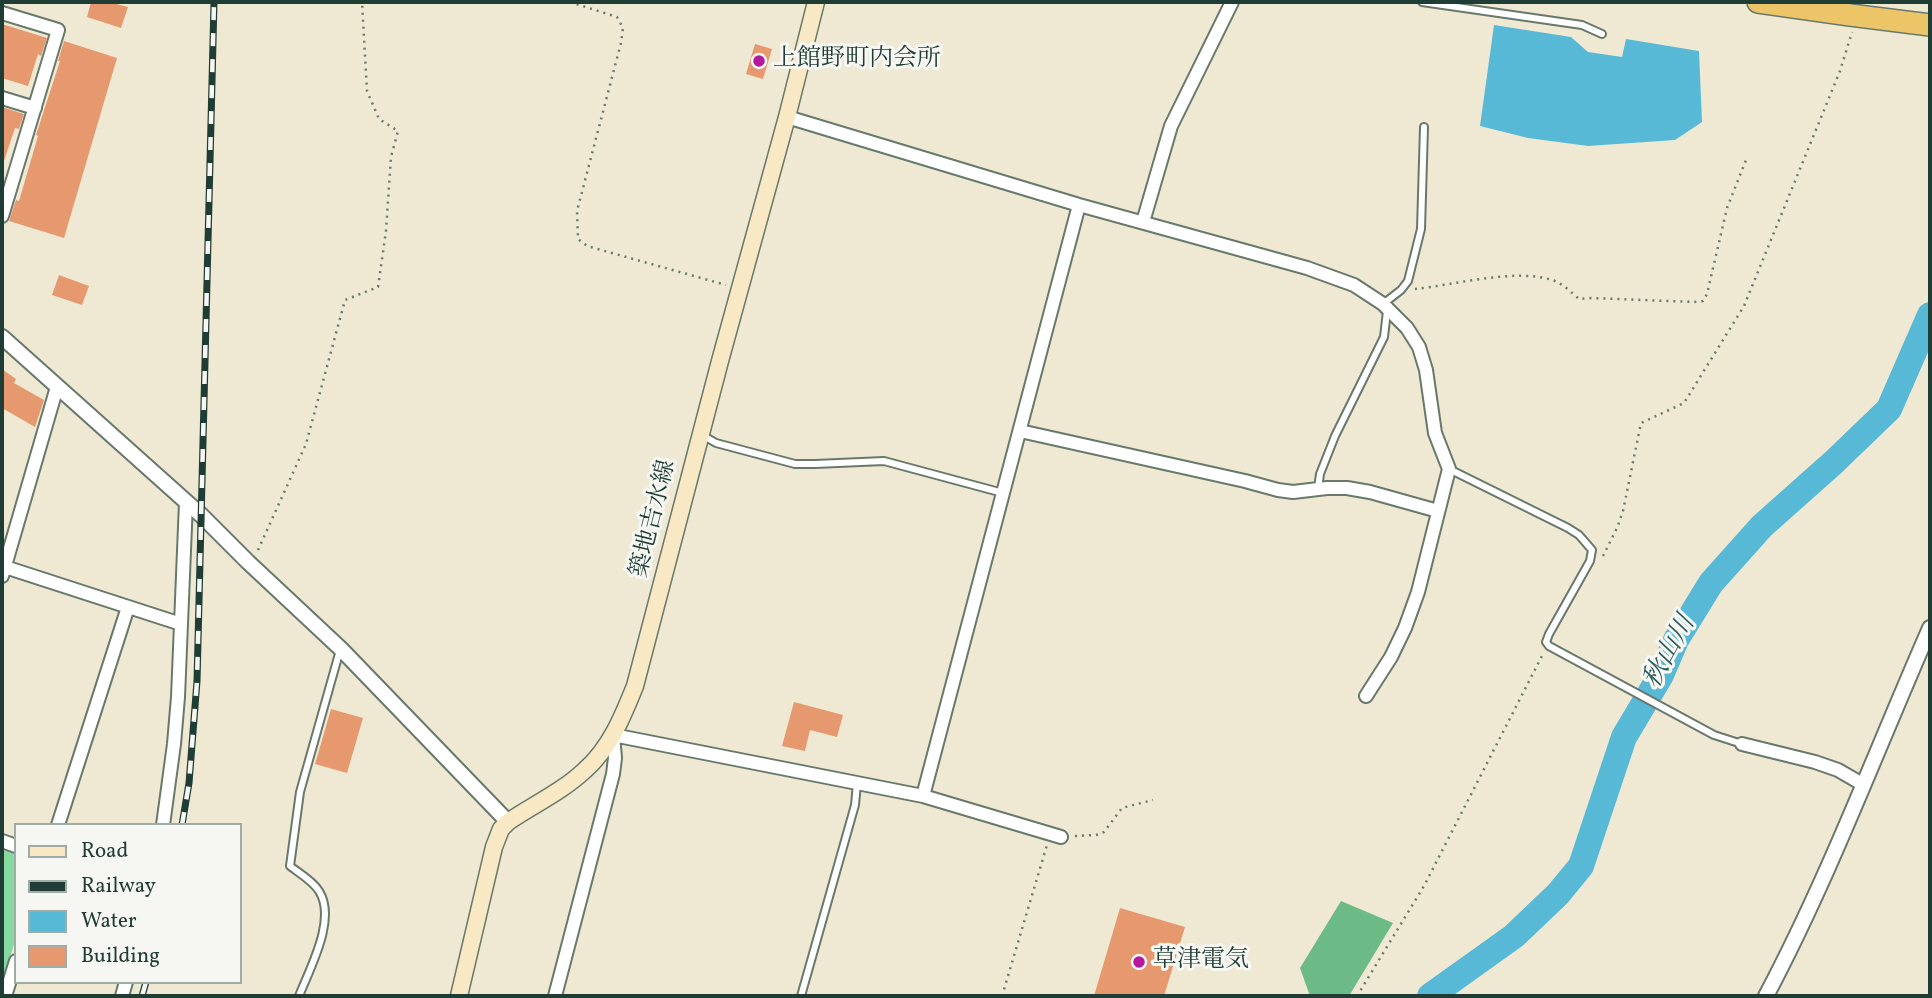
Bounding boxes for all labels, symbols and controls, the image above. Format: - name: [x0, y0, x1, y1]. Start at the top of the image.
- place label: 上館野町内会所: [773, 47, 941, 75]
- marker: 上館野町内会所: [751, 53, 767, 69]
- street label: 築地吉水線: [627, 457, 683, 581]
- water label: 秋山川: [1638, 611, 1704, 695]
- legend: [14, 823, 242, 984]
- text: Road: [81, 837, 128, 866]
- text: Railway: [81, 872, 156, 901]
- text: Water: [81, 907, 137, 936]
- text: Building: [81, 942, 160, 971]
- place label: 草津電気: [1153, 948, 1249, 976]
- marker: 草津電気: [1131, 954, 1147, 970]

